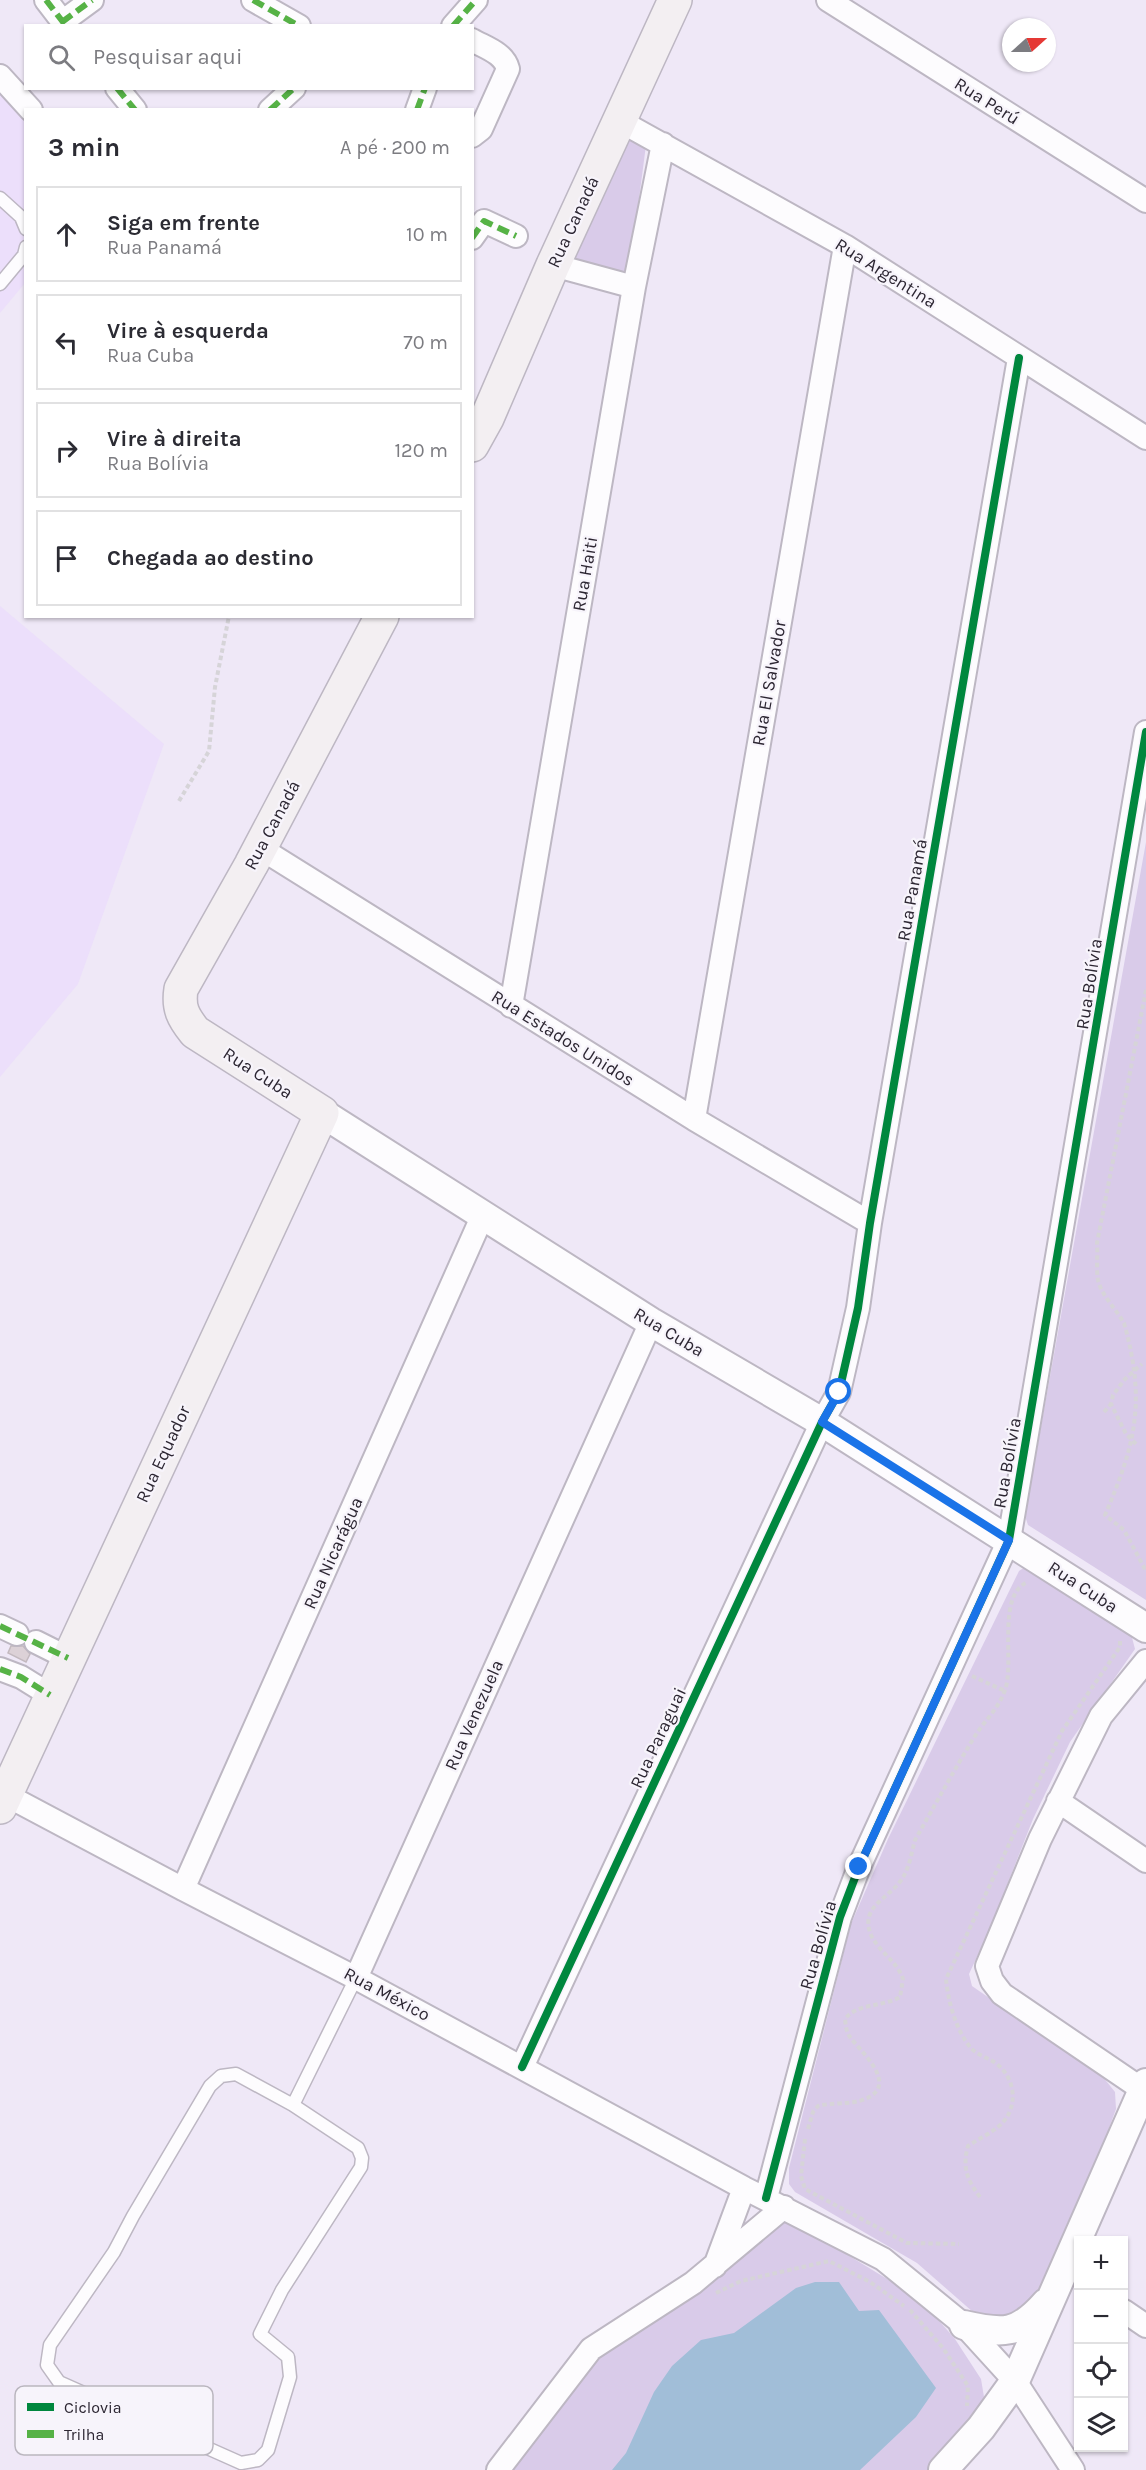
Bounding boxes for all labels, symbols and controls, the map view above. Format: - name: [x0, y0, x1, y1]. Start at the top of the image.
- north arrow: [1002, 18, 1056, 72]
- search box: [24, 24, 474, 90]
- icon: search: [45, 41, 78, 74]
- text: Pesquisar aqui: [93, 44, 242, 70]
- street label: Rua Perú: [950, 72, 1024, 130]
- text: 3 min: [48, 132, 120, 163]
- text: A pé · 200 m: [340, 136, 450, 159]
- street label: Rua Canadá: [542, 173, 604, 271]
- text: Siga em frente: [107, 210, 260, 236]
- icon: ahead: [50, 218, 83, 251]
- text: 10 m: [406, 223, 448, 246]
- street label: Rua Argentina: [831, 233, 941, 313]
- text: Rua Panamá: [107, 236, 222, 259]
- text: Vire à esquerda: [107, 318, 269, 344]
- icon: left: [50, 326, 83, 359]
- text: 70 m: [403, 331, 448, 354]
- text: Rua Cuba: [107, 344, 194, 367]
- text: Vire à direita: [107, 426, 242, 452]
- icon: right: [50, 434, 83, 467]
- text: 120 m: [394, 439, 448, 462]
- text: Rua Bolívia: [107, 452, 209, 475]
- street label: Rua Haiti: [568, 535, 602, 613]
- icon: arrive: [50, 542, 83, 575]
- text: Chegada ao destino: [107, 545, 314, 571]
- street label: Rua El Salvador: [747, 618, 791, 748]
- street label: Rua Canadá: [239, 776, 305, 874]
- street label: Rua Panamá: [892, 837, 932, 943]
- street label: Rua Bolívia: [1071, 937, 1107, 1031]
- street label: Rua Estados Unidos: [487, 985, 639, 1091]
- street label: Rua Cuba: [219, 1042, 297, 1104]
- street label: Rua Cuba: [630, 1302, 708, 1362]
- route start: [825, 1378, 851, 1404]
- street label: Rua Equador: [131, 1402, 195, 1506]
- street label: Rua Bolívia: [988, 1416, 1026, 1510]
- street label: Rua Nicarágua: [298, 1494, 368, 1612]
- street label: Rua Cuba: [1044, 1556, 1122, 1618]
- street label: Rua Venezuela: [440, 1656, 508, 1774]
- street label: Rua Paraguai: [625, 1684, 691, 1792]
- route end: [845, 1853, 871, 1879]
- street label: Rua Bolívia: [795, 1898, 841, 1992]
- street label: Rua México: [340, 1962, 434, 2026]
- map controls: [1074, 2236, 1128, 2452]
- button: +: [1074, 2236, 1128, 2290]
- button: −: [1074, 2290, 1128, 2344]
- button: locate: [1074, 2344, 1128, 2398]
- legend: [15, 2386, 213, 2455]
- text: Ciclovia: [64, 2398, 122, 2417]
- button: layers: [1074, 2398, 1128, 2452]
- text: Trilha: [64, 2425, 104, 2444]

